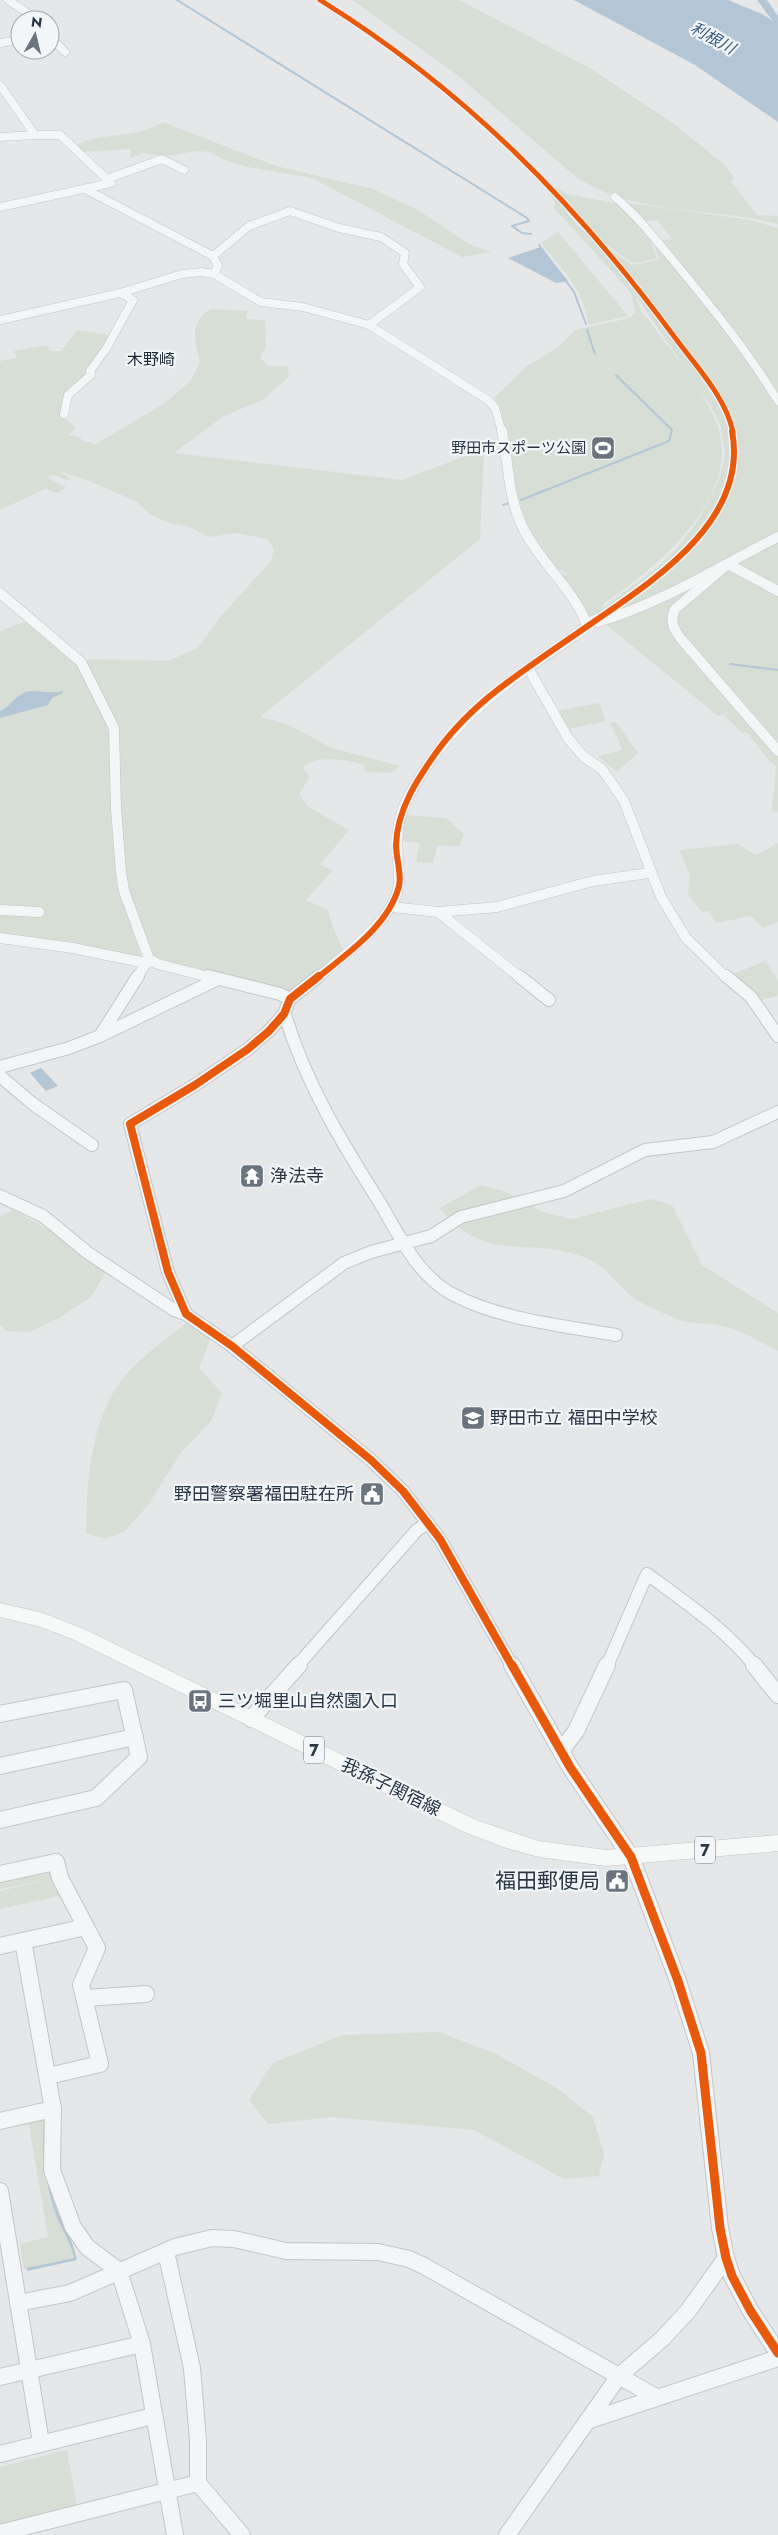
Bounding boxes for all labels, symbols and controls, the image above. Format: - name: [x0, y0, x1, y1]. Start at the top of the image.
- north arrow: [10, 10, 60, 60]
- text: N: [30, 11, 44, 33]
- water label: 利根川: [686, 16, 741, 61]
- district label: 木野崎: [127, 348, 175, 371]
- sports icon: 野田市スポーツ公園: [590, 435, 616, 461]
- place label: 野田市スポーツ公園: [451, 437, 586, 459]
- temple icon: 浄法寺: [239, 1163, 265, 1189]
- place label: 浄法寺: [270, 1163, 324, 1189]
- school or university icon: 野田市立 福田中学校: [460, 1405, 486, 1431]
- place label: 野田市立 福田中学校: [490, 1405, 657, 1431]
- place label: 野田警察署福田駐在所: [174, 1481, 354, 1507]
- public building icon: 野田警察署福田駐在所: [359, 1481, 385, 1507]
- bus stop icon: 三ツ堀里山自然園入口: [187, 1688, 213, 1714]
- place label: 三ツ堀里山自然園入口: [218, 1688, 398, 1714]
- road number: 7: [304, 1736, 324, 1764]
- street label: 我孫子関宿線: [337, 1752, 445, 1822]
- road number: 7: [695, 1836, 715, 1864]
- place label: 福田郵便局: [495, 1866, 600, 1896]
- public building icon: 福田郵便局: [604, 1868, 630, 1894]

